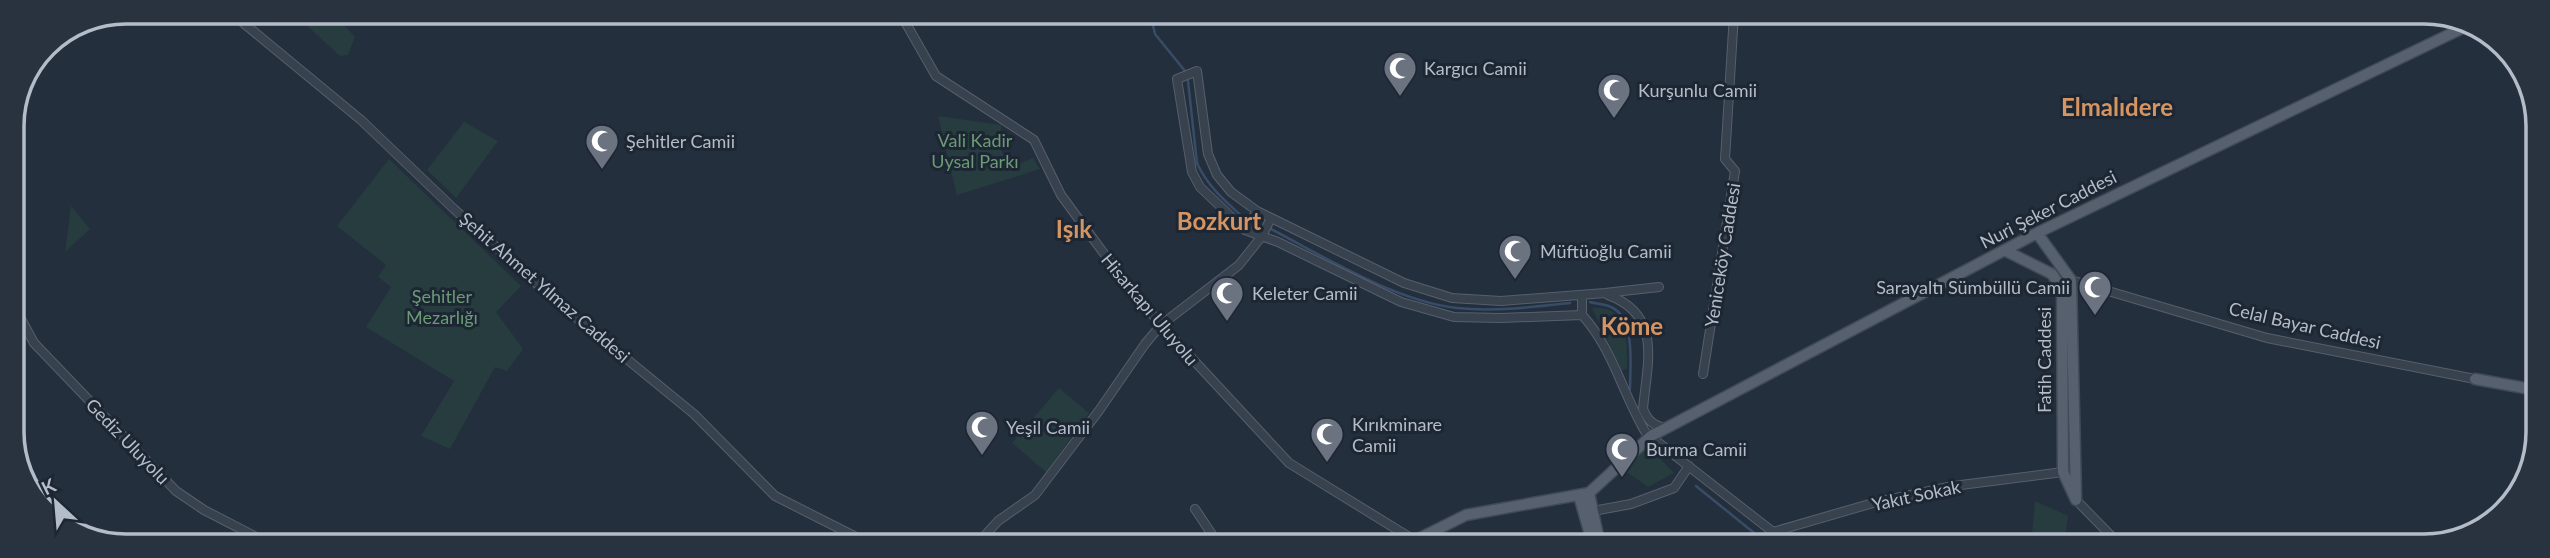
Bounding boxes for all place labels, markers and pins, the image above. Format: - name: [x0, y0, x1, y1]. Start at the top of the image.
- mosque icon: Kargıcı Camii: [1381, 49, 1419, 98]
- place label: Kargıcı Camii: [1424, 57, 1527, 79]
- mosque icon: Kurşunlu Camii: [1595, 71, 1633, 120]
- place label: Kurşunlu Camii: [1638, 79, 1757, 101]
- mosque icon: Şehitler Camii: [583, 122, 621, 171]
- place label: Şehitler Camii: [626, 130, 735, 152]
- mosque icon: Müftüoğlu Camii: [1496, 232, 1534, 281]
- place label: Müftüoğlu Camii: [1540, 240, 1672, 262]
- mosque icon: Sarayaltı Sümbüllü Camii: [2076, 268, 2114, 317]
- mosque icon: Keleter Camii: [1208, 274, 1246, 323]
- place label: Sarayaltı Sümbüllü Camii: [1876, 276, 2070, 298]
- place label: Keleter Camii: [1252, 282, 1358, 304]
- mosque icon: Yeşil Camii: [963, 408, 1001, 457]
- place label: Kırıkminare Camii: [1352, 413, 1442, 456]
- mosque icon: Kırıkminare Camii: [1308, 415, 1346, 464]
- place label: Yeşil Camii: [1006, 416, 1090, 438]
- mosque icon: Burma Camii: [1603, 430, 1641, 479]
- place label: Burma Camii: [1646, 438, 1747, 460]

